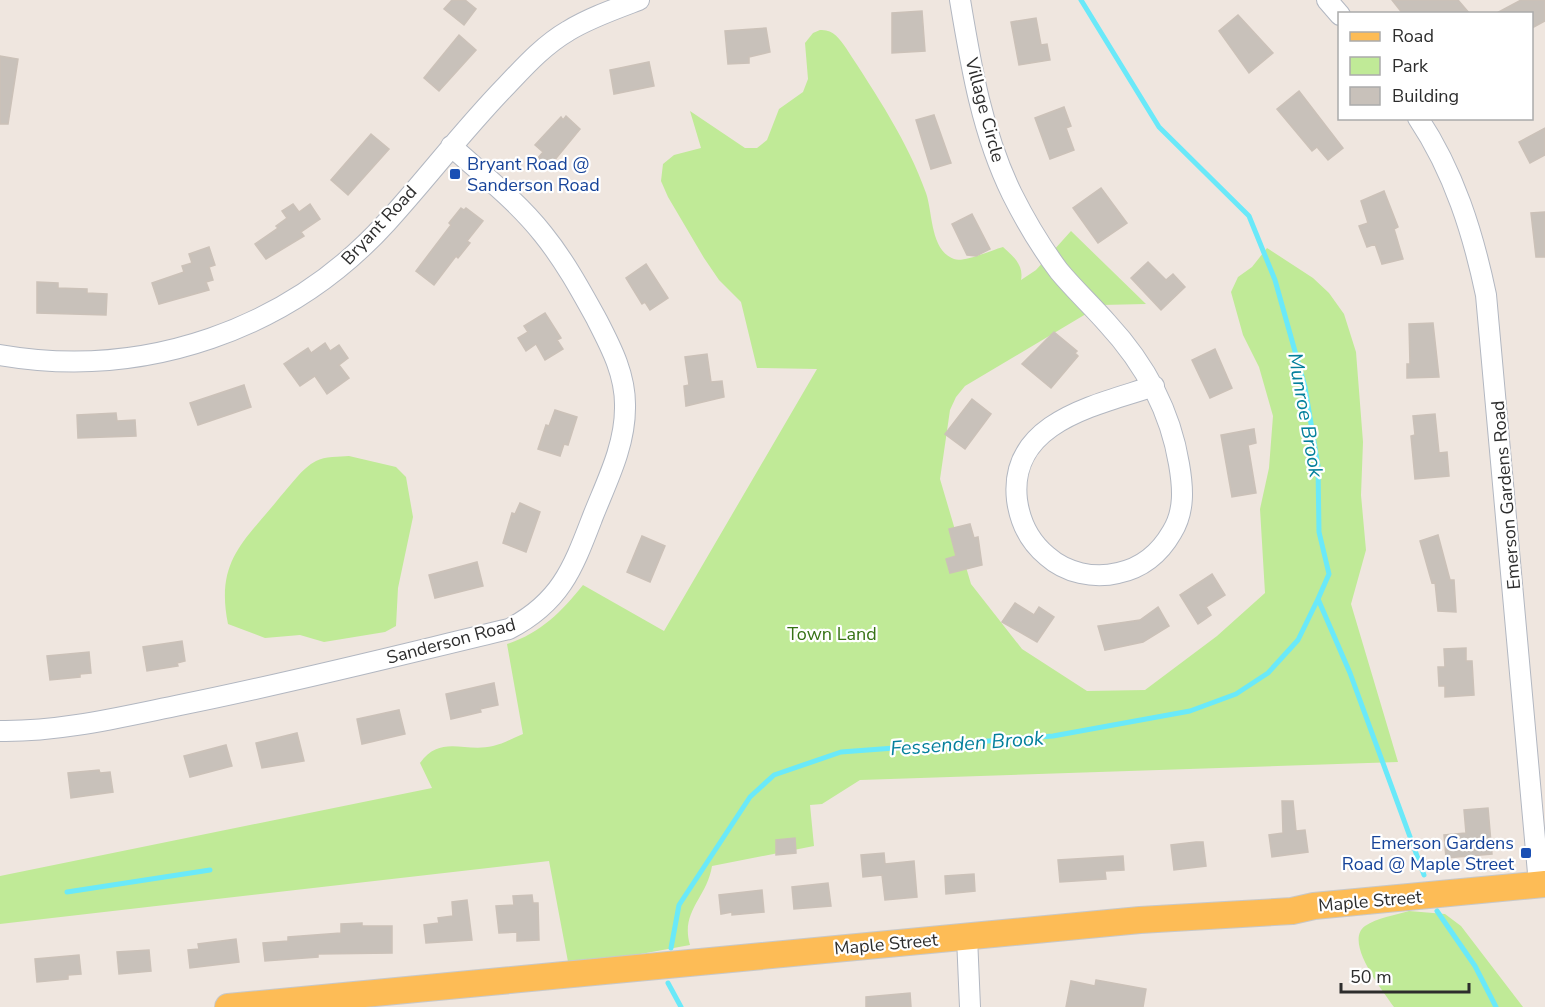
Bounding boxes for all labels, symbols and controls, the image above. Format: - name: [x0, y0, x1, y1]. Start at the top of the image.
- legend: [1338, 12, 1533, 120]
- text: Road: [1392, 24, 1434, 48]
- street label: Village Circle: [959, 54, 1010, 165]
- text: Park: [1392, 54, 1429, 78]
- text: Building: [1392, 84, 1459, 108]
- place label: Bryant Road @ Sanderson Road: [467, 152, 600, 197]
- marker: Bryant Road @ Sanderson Road: [448, 167, 462, 181]
- street label: Bryant Road: [336, 180, 422, 270]
- water label: Munroe Brook: [1281, 350, 1330, 481]
- street label: Emerson Gardens Road: [1486, 399, 1526, 591]
- street label: Sanderson Road: [384, 612, 518, 670]
- park label: Town Land: [787, 622, 877, 646]
- water label: Fessenden Brook: [889, 725, 1046, 762]
- place label: Emerson Gardens Road @ Maple Street: [1342, 831, 1515, 876]
- marker: Emerson Gardens Road @ Maple Street: [1519, 846, 1533, 860]
- street label: Maple Street: [1317, 884, 1424, 917]
- street label: Maple Street: [833, 927, 940, 960]
- scale bar: [1341, 956, 1468, 994]
- text: 50 m: [1350, 965, 1392, 989]

